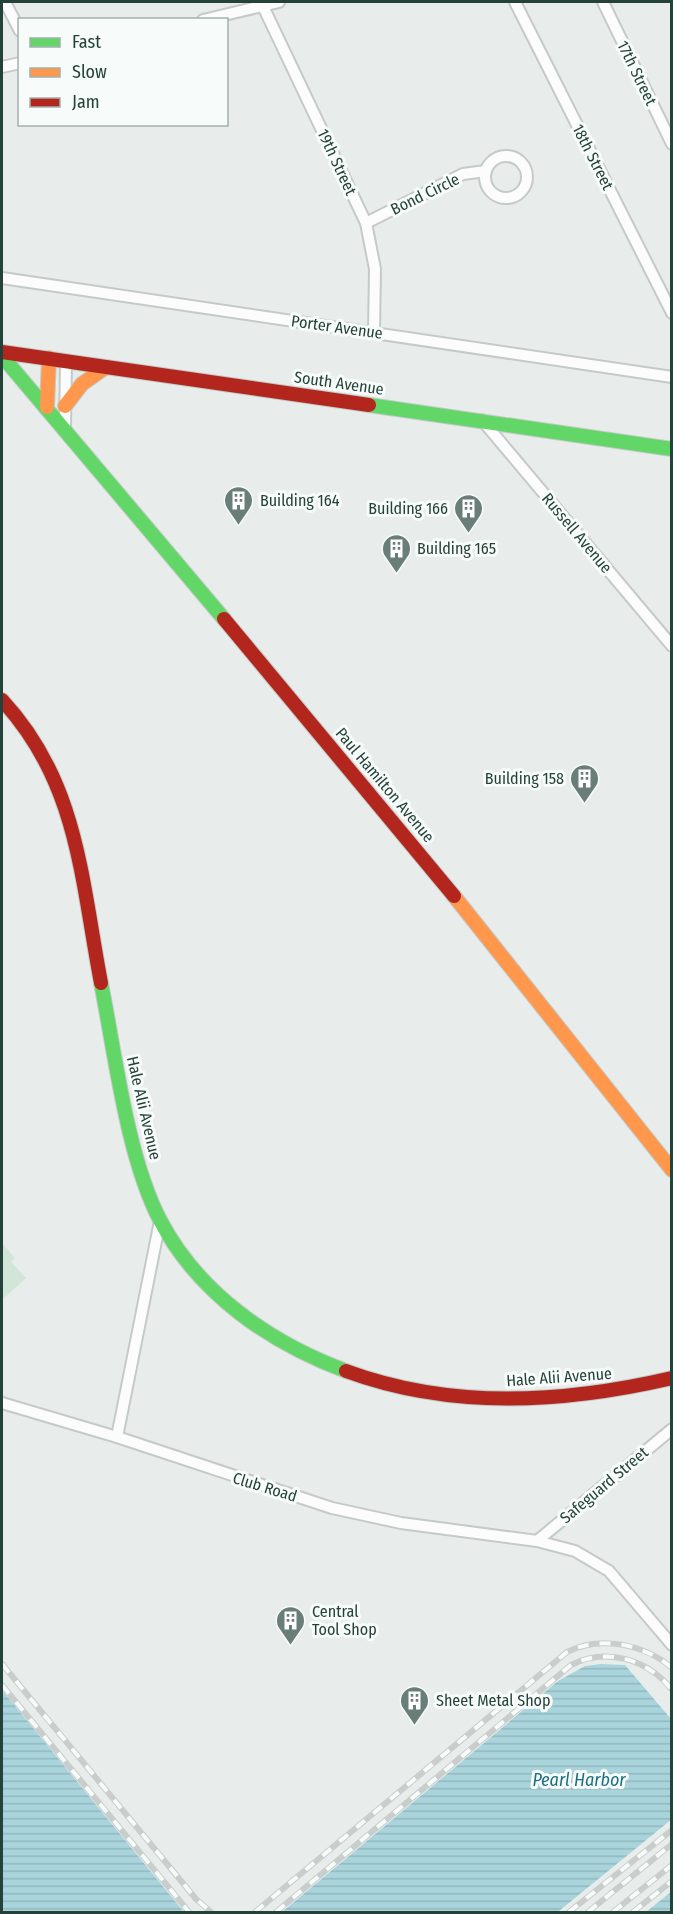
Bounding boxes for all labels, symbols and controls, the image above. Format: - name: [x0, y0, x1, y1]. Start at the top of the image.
- legend: [18, 18, 228, 126]
- text: Fast: [72, 31, 101, 53]
- street label: 17th Street: [613, 38, 661, 109]
- text: Slow: [72, 61, 107, 83]
- text: Jam: [72, 91, 100, 113]
- street label: 18th Street: [568, 121, 618, 194]
- street label: 19th Street: [313, 126, 361, 199]
- street label: Bond Circle: [388, 169, 463, 219]
- street label: Porter Avenue: [290, 311, 384, 343]
- street label: South Avenue: [293, 367, 385, 399]
- building icon: Building 164: [223, 484, 255, 526]
- street label: Russell Avenue: [538, 489, 616, 577]
- place label: Building 164: [260, 491, 340, 510]
- building icon: Building 166: [453, 492, 485, 534]
- place label: Building 166: [368, 499, 448, 518]
- building icon: Building 165: [380, 532, 412, 574]
- place label: Building 165: [417, 539, 496, 558]
- street label: Paul Hamilton Avenue: [332, 724, 438, 846]
- building icon: Building 158: [569, 762, 601, 804]
- place label: Building 158: [485, 769, 564, 788]
- street label: Hale Alii Avenue: [123, 1054, 165, 1162]
- street label: Hale Alii Avenue: [506, 1364, 612, 1390]
- street label: Safeguard Street: [556, 1442, 652, 1527]
- street label: Club Road: [231, 1468, 299, 1506]
- place label: Central Tool Shop: [312, 1602, 377, 1639]
- building icon: Central Tool Shop: [275, 1604, 307, 1646]
- building icon: Sheet Metal Shop: [399, 1684, 431, 1726]
- place label: Sheet Metal Shop: [436, 1691, 551, 1710]
- water label: Pearl Harbor: [532, 1769, 626, 1791]

